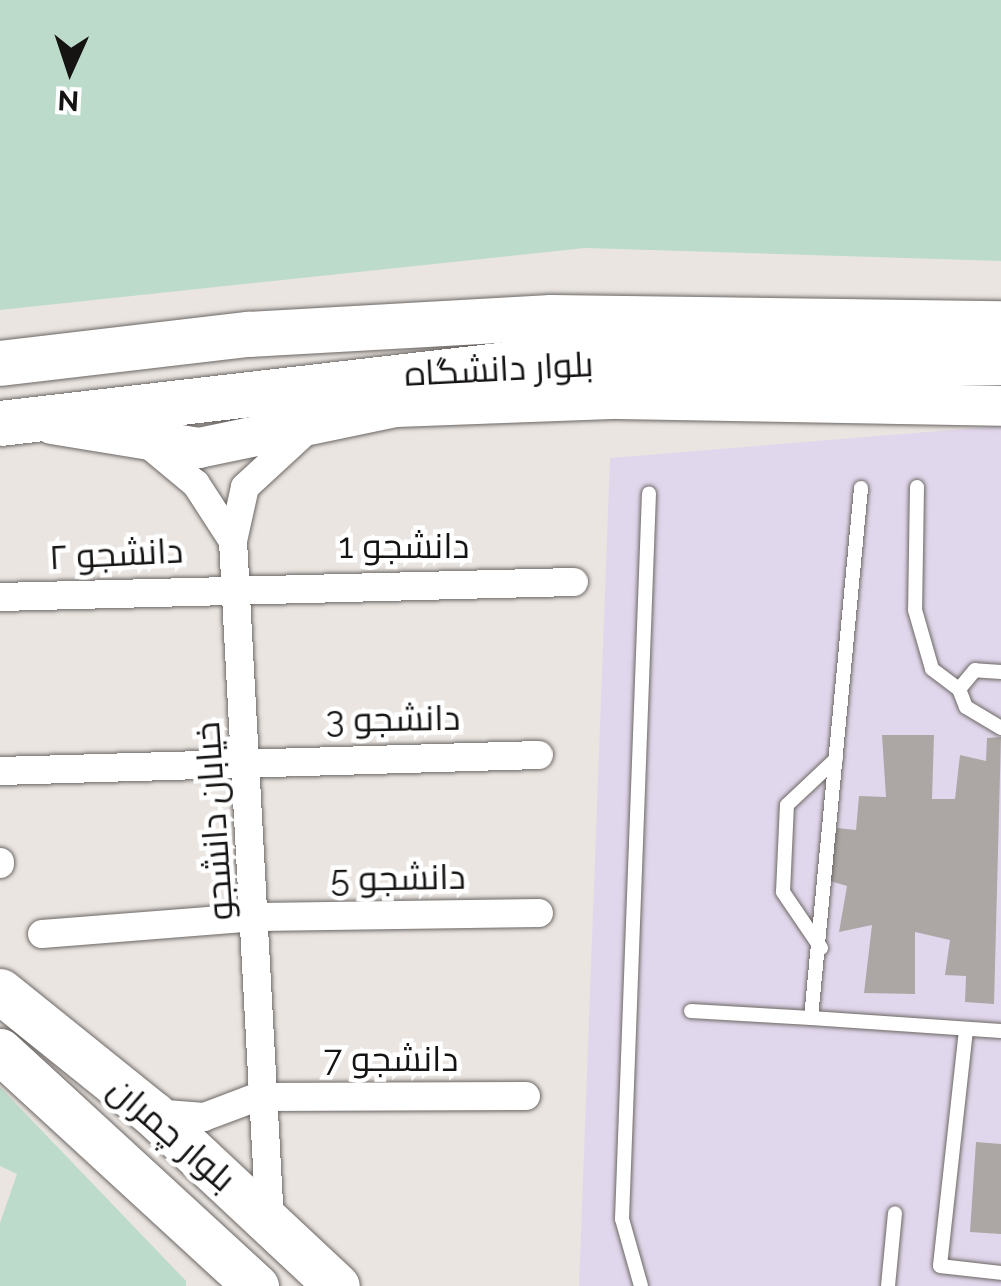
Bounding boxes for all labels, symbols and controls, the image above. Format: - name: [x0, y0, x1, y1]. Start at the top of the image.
- north arrow: [20, 20, 120, 120]
- text: N: [57, 83, 80, 117]
- street label: بلوار دانشگاه: [403, 343, 595, 395]
- street label: دانشجو 1: [338, 525, 470, 567]
- street label: دانشجو ۲: [48, 530, 184, 578]
- street label: دانشجو 3: [325, 697, 461, 741]
- street label: خیابان دانشجو: [186, 720, 242, 922]
- street label: دانشجو 5: [330, 856, 466, 900]
- street label: دانشجو 7: [324, 1038, 458, 1080]
- street label: بلوار چمران: [100, 1068, 244, 1200]

